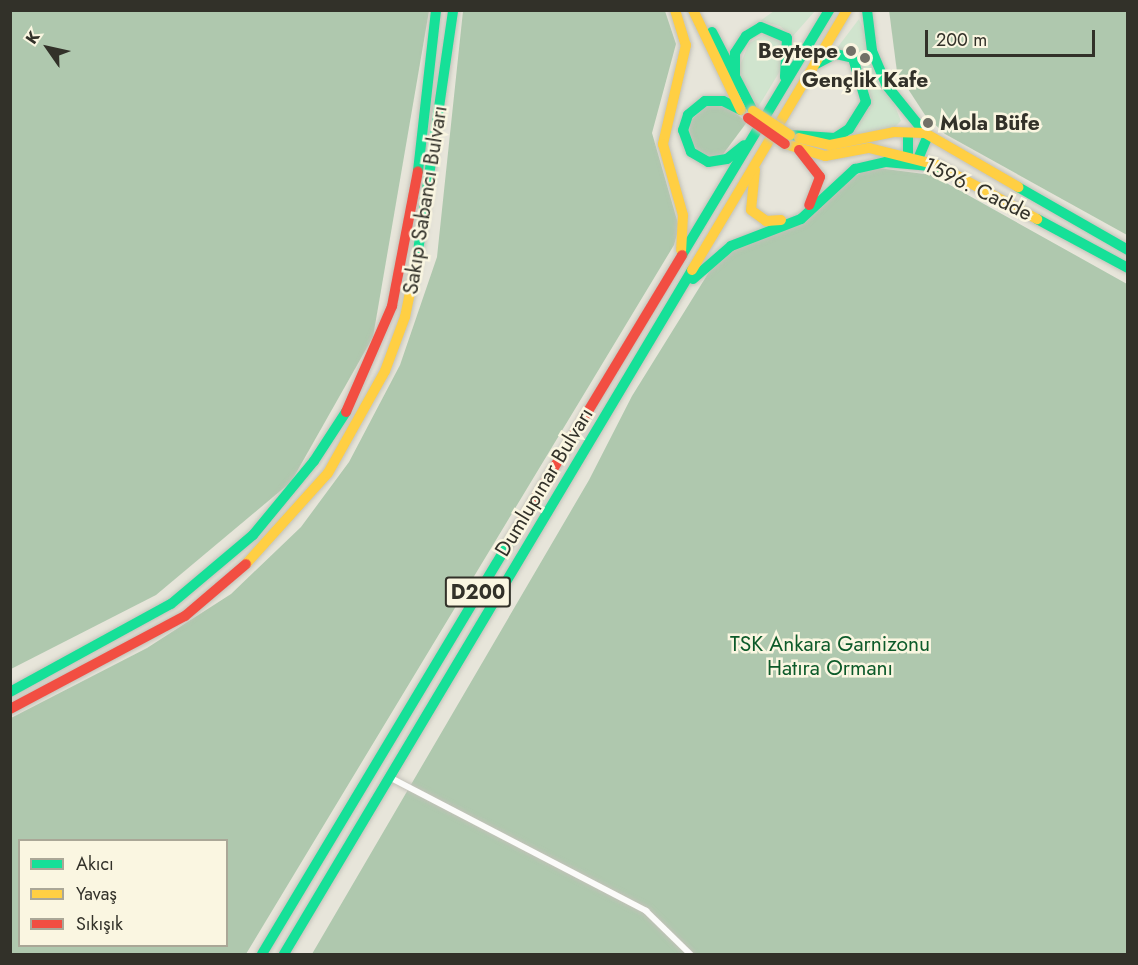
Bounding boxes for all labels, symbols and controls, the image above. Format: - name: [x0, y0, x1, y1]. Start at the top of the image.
- north arrow: [18, 18, 78, 78]
- scale bar: [928, 18, 1098, 56]
- text: K: [20, 27, 45, 49]
- text: 200 m: [936, 27, 987, 53]
- place label: Beytepe: [758, 38, 838, 64]
- marker: Beytepe: [842, 42, 860, 60]
- marker: Gençlik Kafe: [858, 51, 872, 65]
- place label: Gençlik Kafe: [802, 67, 928, 93]
- street label: Sakıp Sabancı Bulvarı: [398, 104, 452, 296]
- place label: Mola Büfe: [940, 110, 1040, 136]
- marker: Mola Büfe: [921, 116, 935, 130]
- street label: 1596. Cadde: [920, 152, 1036, 226]
- street label: Dumlupınar Bulvarı: [490, 403, 598, 561]
- road number: D200: [444, 575, 512, 609]
- park label: TSK Ankara Garnizonu Hatıra Ormanı: [730, 631, 930, 681]
- legend: [18, 839, 228, 947]
- text: Akıcı: [76, 851, 114, 877]
- text: Yavaş: [76, 881, 117, 907]
- text: Sıkışık: [76, 911, 123, 937]

